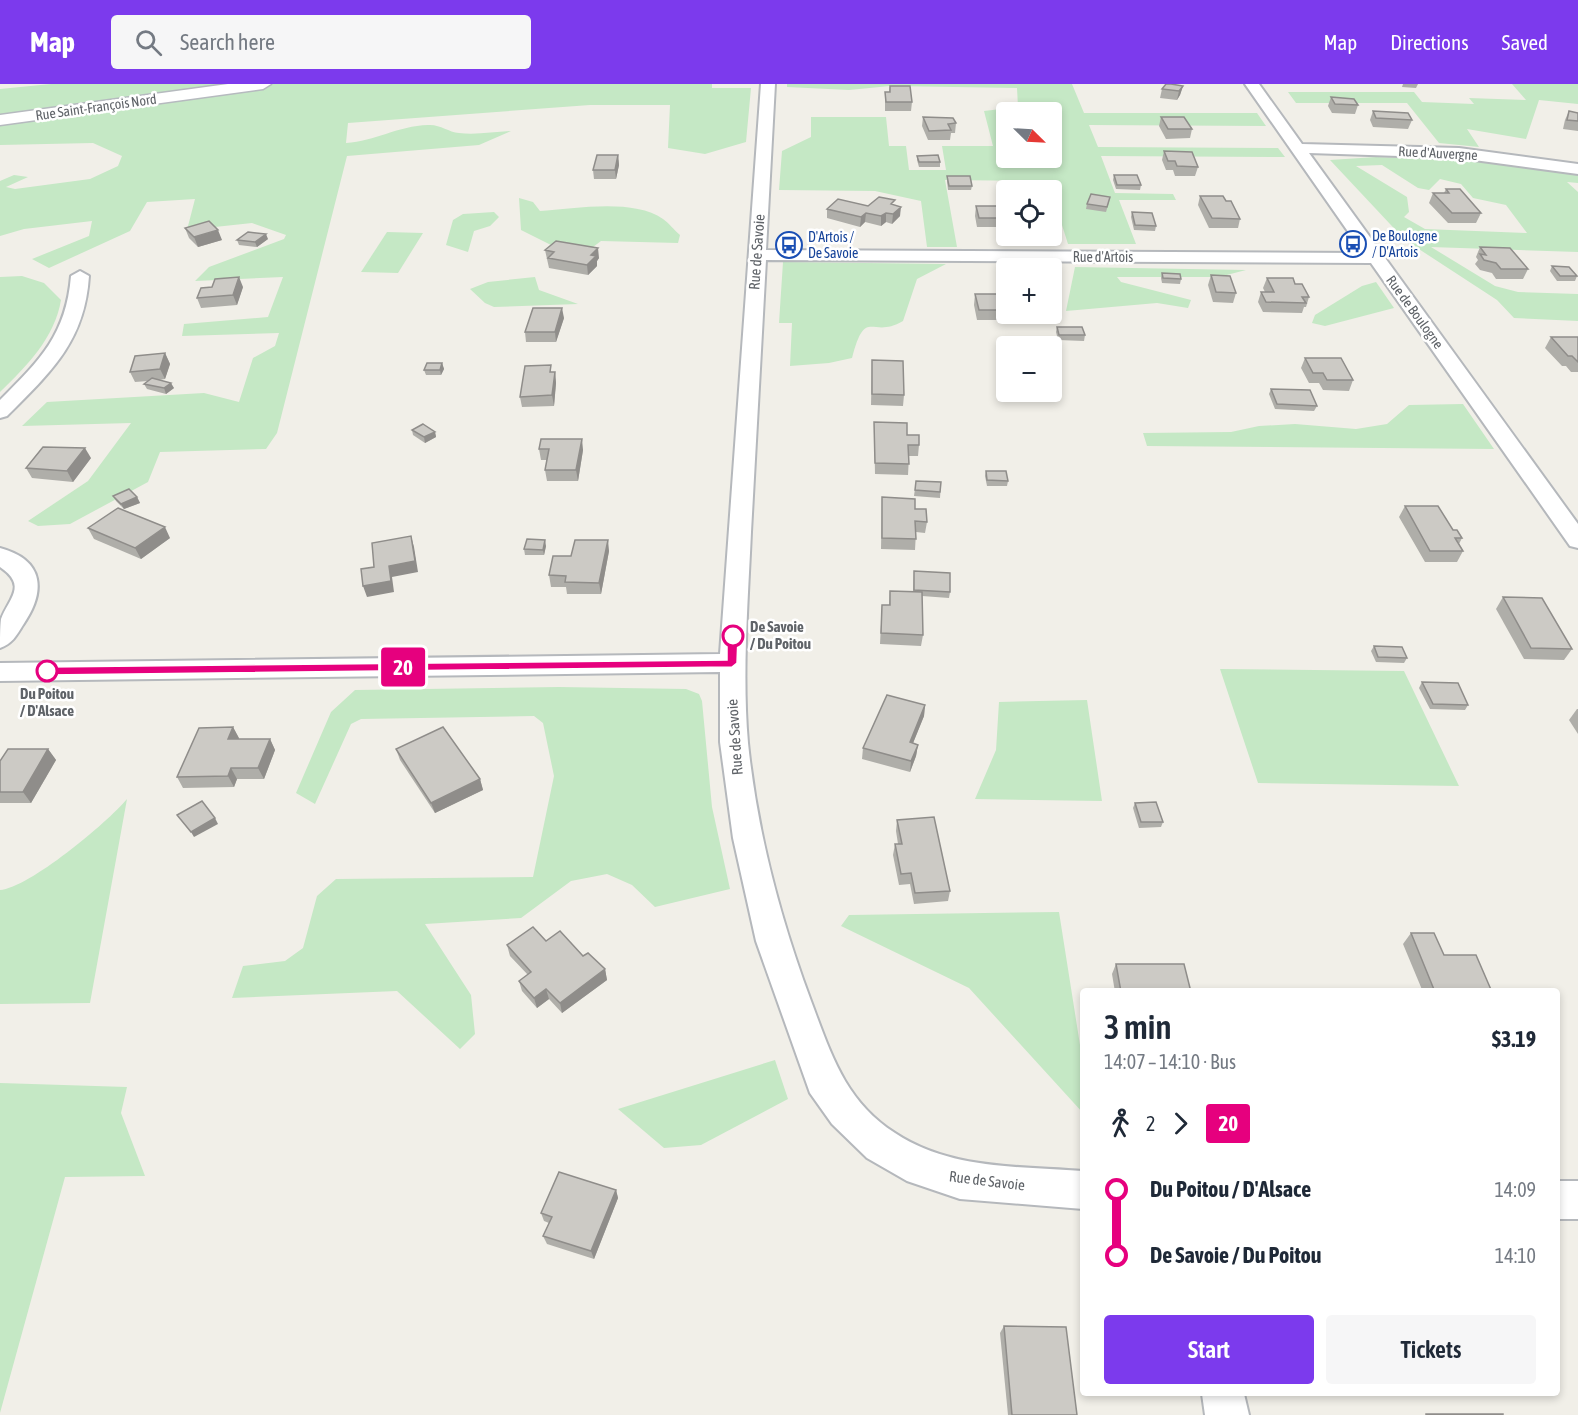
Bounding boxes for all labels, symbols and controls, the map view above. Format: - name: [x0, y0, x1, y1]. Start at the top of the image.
- search box: [111, 15, 531, 69]
- text: Map: [30, 26, 75, 58]
- icon: search: [132, 26, 165, 59]
- text: Search here: [180, 29, 275, 55]
- text: Map: [1323, 30, 1357, 54]
- text: Directions: [1390, 30, 1469, 54]
- text: Saved: [1502, 30, 1548, 54]
- street label: Rue Saint-François Nord: [35, 91, 157, 123]
- north arrow: [996, 102, 1062, 168]
- map controls: [996, 102, 1062, 402]
- street label: Rue d'Auvergne: [1398, 143, 1478, 163]
- button: locate: [996, 180, 1062, 246]
- street label: Rue de Savoie: [745, 213, 768, 291]
- place label: De Boulogne / D'Artois: [1372, 228, 1437, 260]
- place label: D'Artois / De Savoie: [808, 229, 858, 261]
- bus stop icon: De Boulogne / D'Artois: [1338, 229, 1368, 259]
- bus stop icon: D'Artois / De Savoie: [774, 230, 804, 260]
- street label: Rue d'Artois: [1073, 249, 1133, 265]
- button: +: [996, 258, 1062, 324]
- street label: Rue de Boulogne: [1383, 272, 1447, 352]
- button: −: [996, 336, 1062, 402]
- place label: De Savoie / Du Poitou: [750, 618, 811, 652]
- marker: De Savoie / Du Poitou: [722, 625, 744, 647]
- line badge: 20: [376, 648, 430, 686]
- text: 20: [393, 655, 413, 679]
- marker: Du Poitou / D'Alsace: [36, 660, 58, 682]
- place label: Du Poitou / D'Alsace: [20, 685, 74, 719]
- street label: Rue de Savoie: [723, 698, 746, 776]
- text: 3 min: [1104, 1008, 1171, 1046]
- text: $3.19: [1492, 1026, 1536, 1052]
- text: 14:07 – 14:10 · Bus: [1104, 1050, 1236, 1073]
- icon: walk: [1104, 1107, 1137, 1140]
- icon: forward: [1164, 1107, 1197, 1140]
- text: 20: [1218, 1111, 1238, 1135]
- text: 2: [1146, 1112, 1155, 1135]
- street label: Rue de Savoie: [948, 1167, 1026, 1194]
- text: Du Poitou / D'Alsace: [1150, 1176, 1311, 1202]
- text: 14:09: [1494, 1178, 1536, 1201]
- text: De Savoie / Du Poitou: [1150, 1242, 1322, 1268]
- text: 14:10: [1495, 1244, 1536, 1267]
- button: Start: [1104, 1315, 1314, 1384]
- button: Tickets: [1326, 1315, 1536, 1384]

